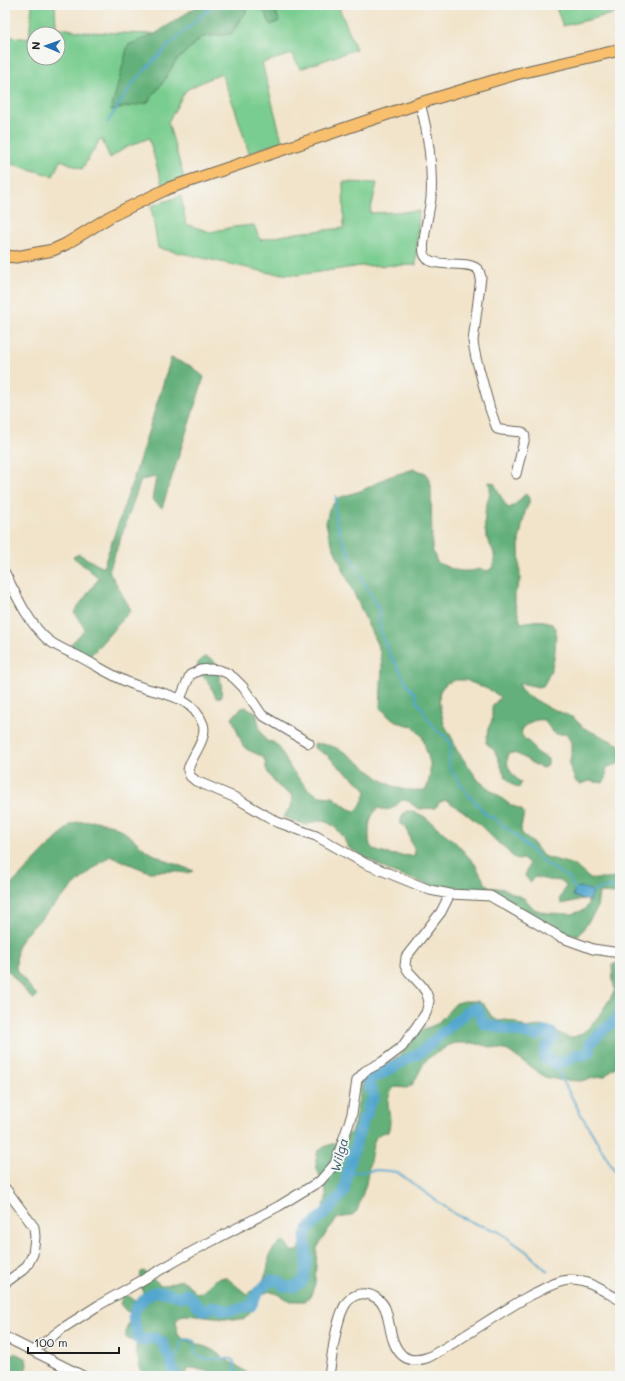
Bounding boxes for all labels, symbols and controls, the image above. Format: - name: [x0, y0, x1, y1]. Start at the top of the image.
- north arrow: [26, 26, 66, 66]
- text: N: [28, 41, 43, 50]
- water label: Wilga: [326, 1136, 351, 1174]
- scale bar: [28, 1329, 119, 1355]
- text: 100 m: [34, 1334, 68, 1350]

